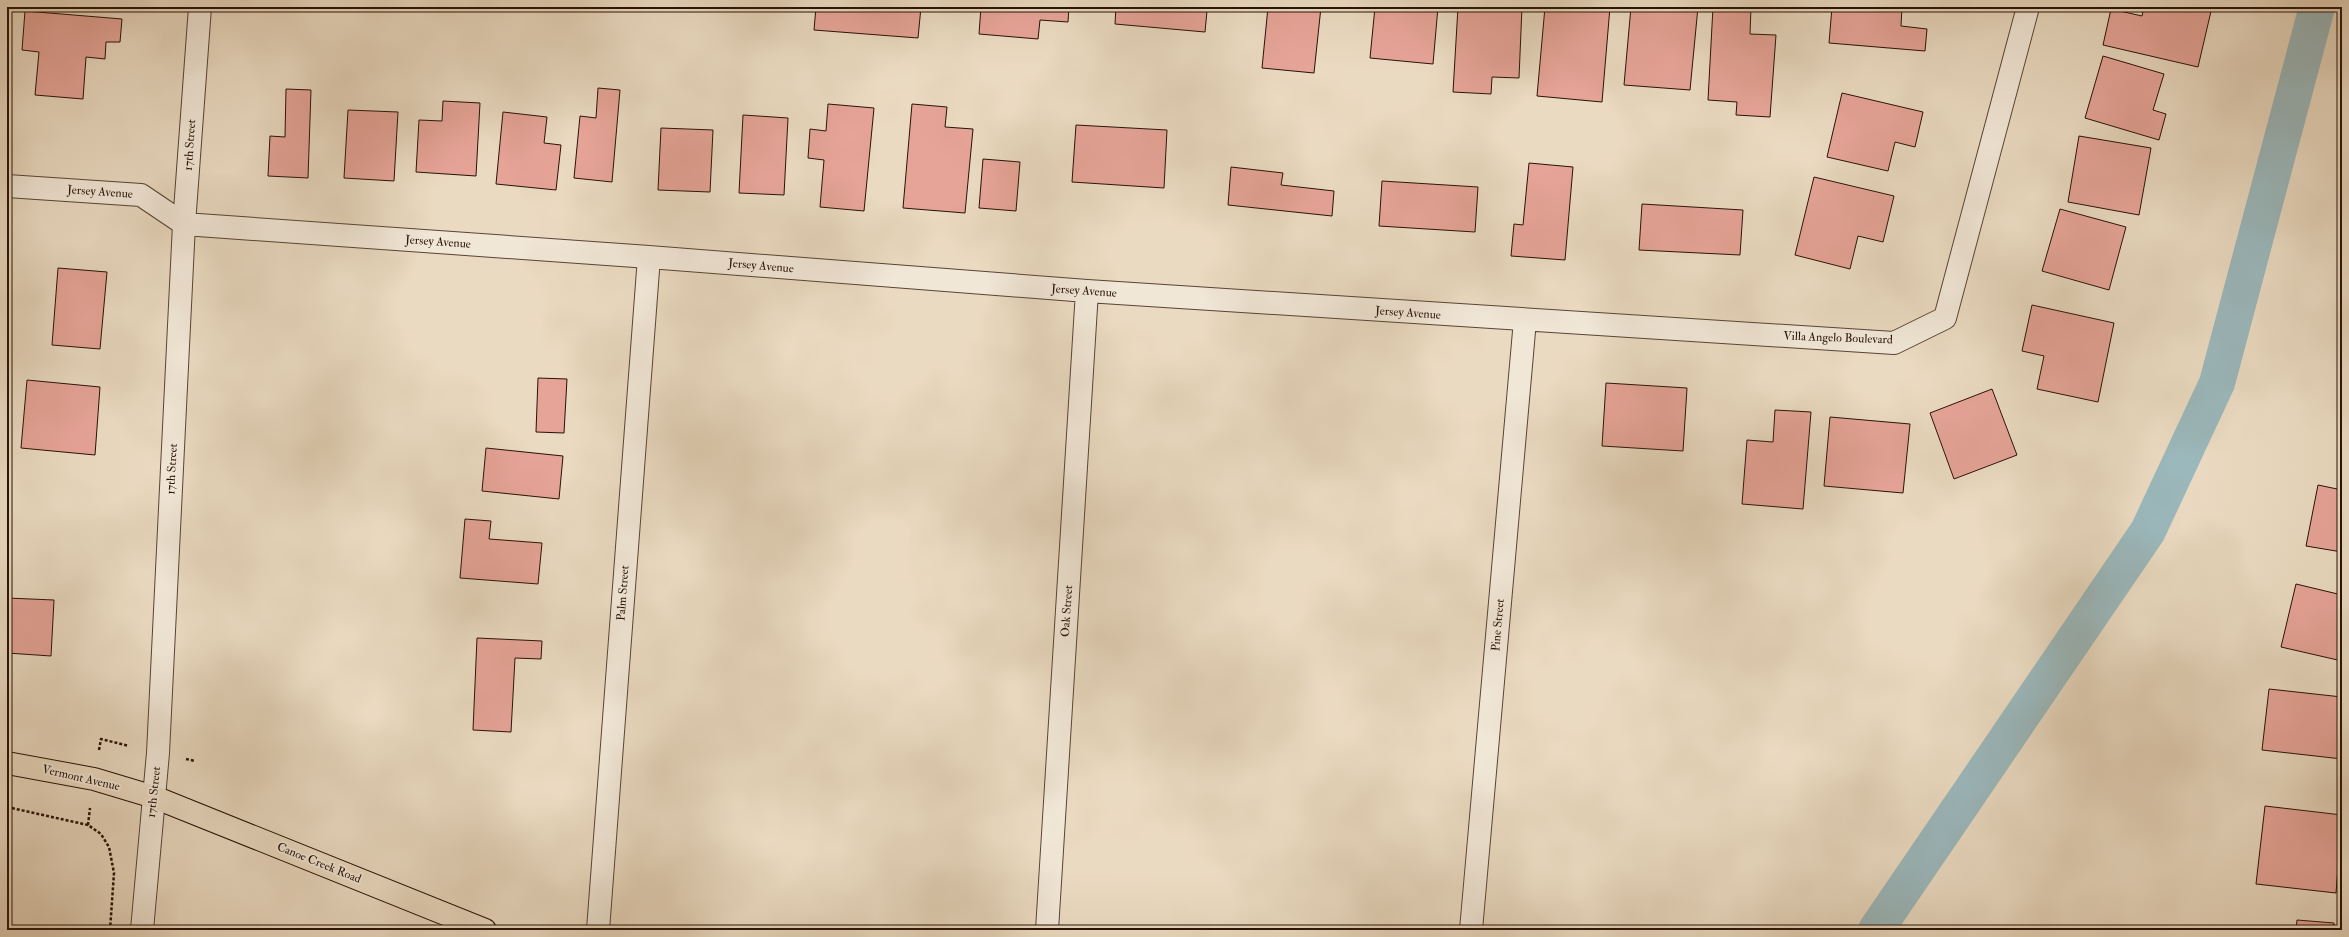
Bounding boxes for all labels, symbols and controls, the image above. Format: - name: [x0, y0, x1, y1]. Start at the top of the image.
- street label: 17th Street: [181, 119, 199, 171]
- street label: Jersey Avenue: [66, 182, 133, 202]
- street label: Jersey Avenue: [404, 232, 471, 252]
- street label: Jersey Avenue: [727, 256, 794, 276]
- street label: Jersey Avenue: [1050, 281, 1117, 301]
- street label: Jersey Avenue: [1374, 303, 1441, 323]
- street label: Villa Angelo Boulevard: [1783, 329, 1893, 347]
- street label: 17th Street: [163, 443, 181, 495]
- street label: Palm Street: [614, 565, 632, 621]
- street label: Oak Street: [1058, 584, 1076, 637]
- street label: Pine Street: [1488, 598, 1508, 652]
- street label: Vermont Avenue: [41, 762, 121, 794]
- street label: 17th Street: [144, 766, 164, 818]
- street label: Canoe Creek Road: [275, 839, 363, 887]

